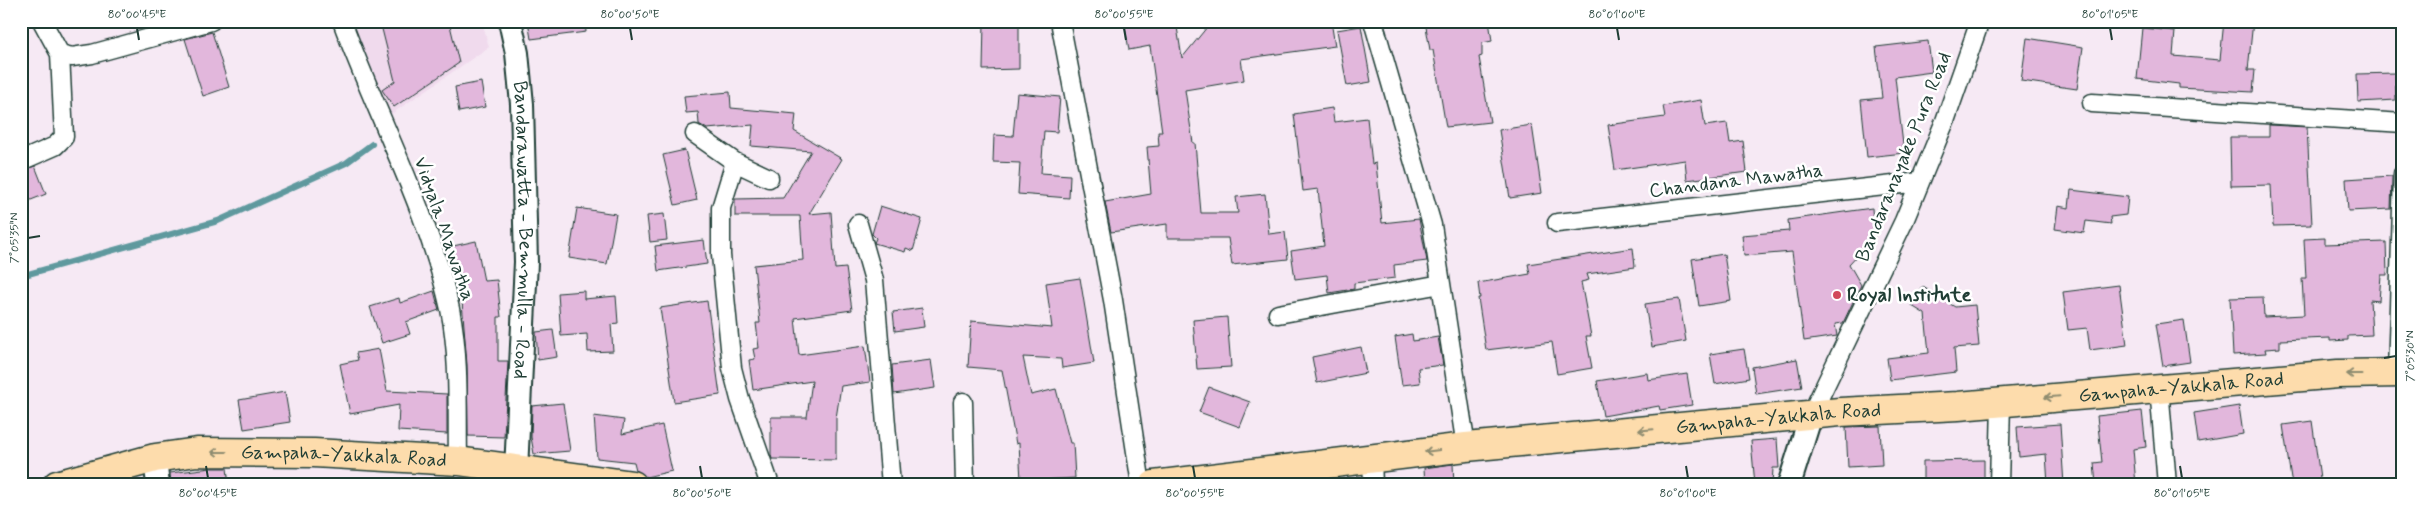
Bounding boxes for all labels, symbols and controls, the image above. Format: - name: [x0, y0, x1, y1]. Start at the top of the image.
- text: 80°00'45"E: [108, 7, 166, 23]
- text: 80°00'50"E: [600, 7, 660, 23]
- text: 80°00'55"E: [1095, 7, 1153, 23]
- text: 80°01'00"E: [1588, 7, 1646, 23]
- text: 80°01'05"E: [2082, 7, 2138, 23]
- street label: Bandaranayake Pura Road: [1849, 48, 1959, 266]
- street label: Bandarawatta - Bemmulla - Road: [506, 80, 540, 380]
- street label: Vidyala Mawatha: [407, 153, 481, 305]
- street label: Chandana Mawatha: [1648, 157, 1824, 205]
- text: 7°05'35"N: [7, 212, 23, 264]
- place label: Royal Institute: [1847, 282, 1972, 309]
- marker: Royal Institute: [1831, 289, 1843, 301]
- text: 7°05'30"N: [2403, 330, 2419, 382]
- street label: Gampaha-Yakkala Road: [2077, 365, 2285, 409]
- one-way arrow: [2346, 369, 2362, 379]
- one-way arrow: [2045, 392, 2061, 402]
- street label: Gampaha-Yakkala Road: [1674, 396, 1882, 441]
- one-way arrow: [1639, 426, 1655, 435]
- street label: Gampaha-Yakkala Road: [241, 439, 448, 474]
- one-way arrow: [1425, 446, 1441, 456]
- one-way arrow: [211, 447, 228, 457]
- text: 80°00'45"E: [179, 486, 237, 502]
- text: 80°00'50"E: [672, 486, 732, 502]
- text: 80°00'55"E: [1166, 486, 1224, 502]
- text: 80°01'00"E: [1659, 486, 1717, 502]
- text: 80°01'05"E: [2154, 486, 2210, 502]

